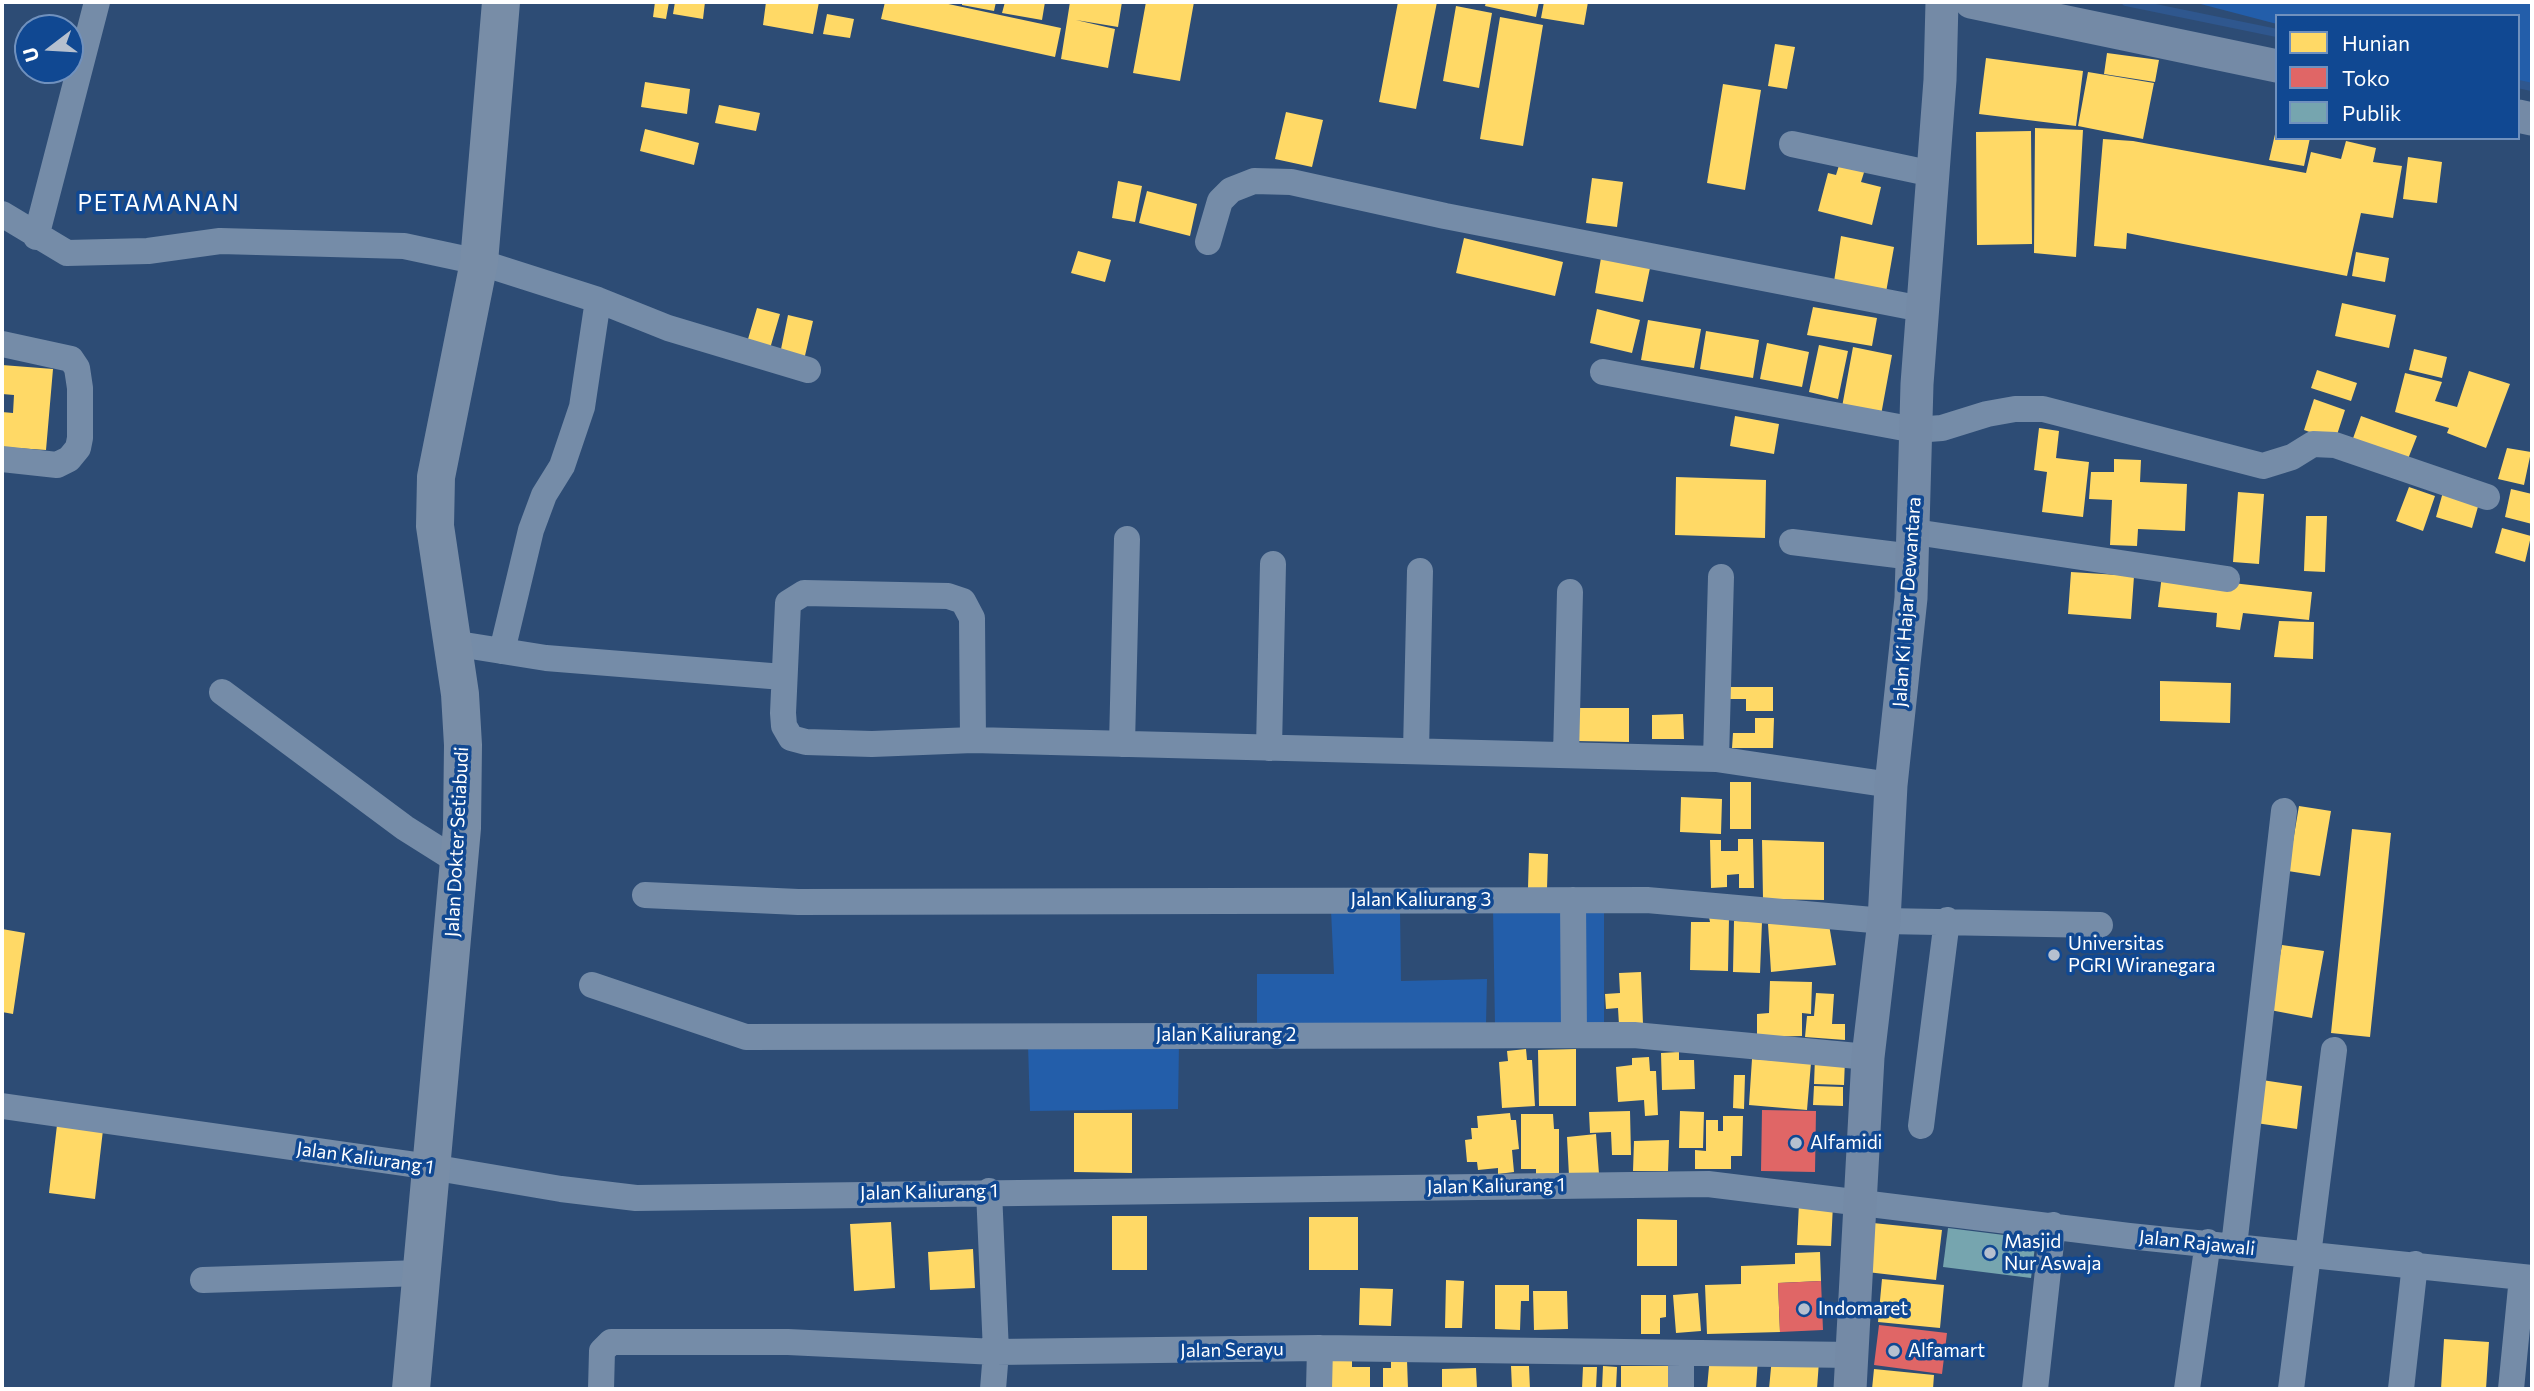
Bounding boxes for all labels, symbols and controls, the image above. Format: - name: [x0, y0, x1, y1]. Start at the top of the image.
- north arrow: [14, 14, 84, 84]
- legend: [2275, 14, 2520, 140]
- text: Hunian: [2342, 30, 2410, 55]
- text: U: [17, 45, 43, 65]
- text: Toko: [2342, 65, 2390, 90]
- text: Publik: [2342, 100, 2401, 125]
- district label: PETAMANAN: [79, 189, 239, 217]
- street label: Jalan Ki Hajar Dewantara: [1888, 496, 1926, 708]
- street label: Jalan Dokter Setiabudi: [441, 746, 473, 938]
- street label: Jalan Kaliurang 3: [1351, 889, 1491, 911]
- place label: Universitas PGRI Wiranegara: [2068, 933, 2215, 977]
- marker: Universitas PGRI Wiranegara: [2046, 947, 2062, 963]
- street label: Jalan Kaliurang 2: [1156, 1024, 1296, 1046]
- place label: Alfamidi: [1810, 1132, 1883, 1154]
- marker: Alfamidi: [1788, 1135, 1804, 1151]
- street label: Jalan Kaliurang 1: [295, 1137, 435, 1179]
- street label: Jalan Kaliurang 1: [1427, 1173, 1565, 1199]
- street label: Jalan Kaliurang 1: [860, 1179, 998, 1205]
- street label: Jalan Rajawali: [2138, 1226, 2256, 1260]
- place label: Masjid Nur Aswaja: [2004, 1231, 2101, 1275]
- marker: Masjid Nur Aswaja: [1982, 1245, 1998, 1261]
- place label: Indomaret: [1818, 1298, 1908, 1320]
- marker: Indomaret: [1796, 1301, 1812, 1317]
- street label: Jalan Serayu: [1180, 1338, 1284, 1362]
- place label: Alfamart: [1908, 1340, 1985, 1362]
- marker: Alfamart: [1886, 1343, 1902, 1359]

